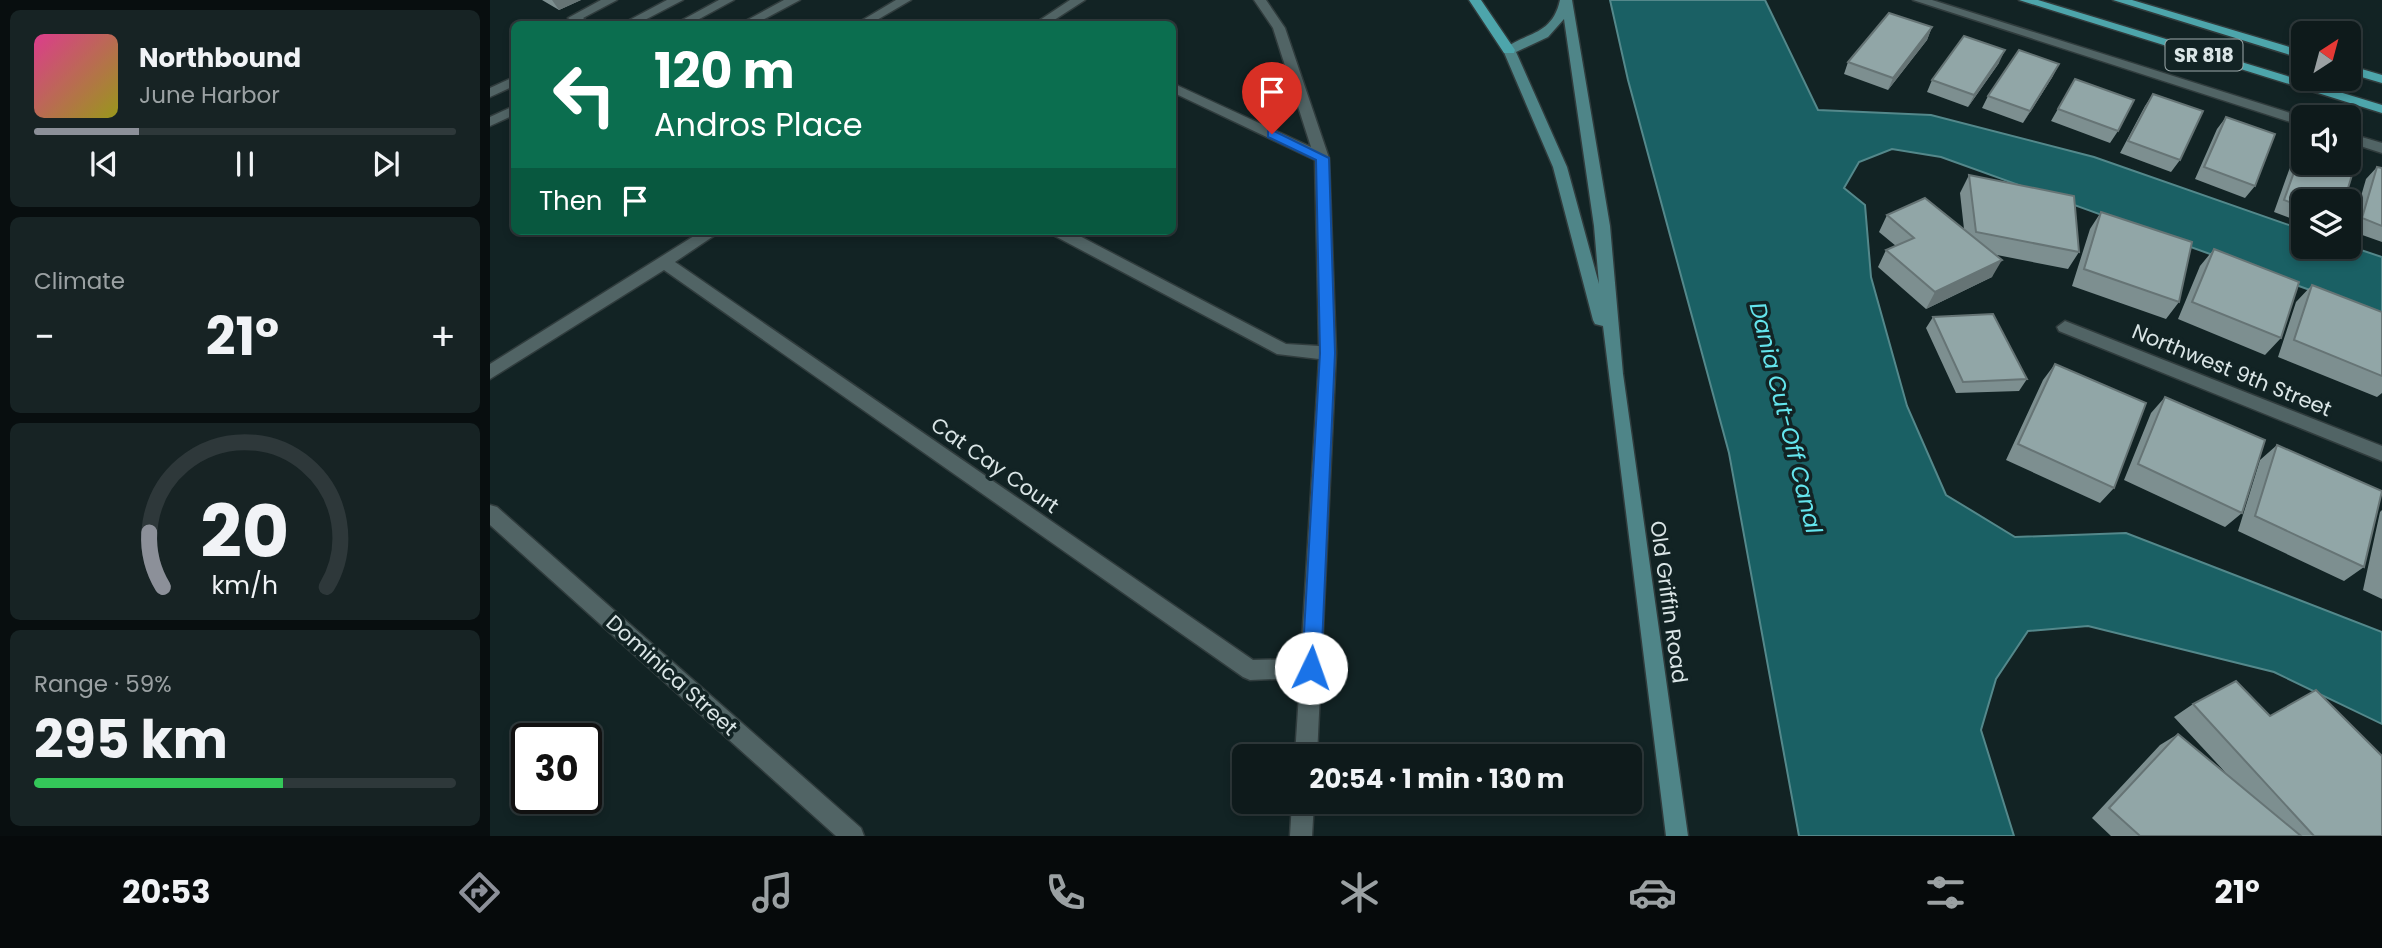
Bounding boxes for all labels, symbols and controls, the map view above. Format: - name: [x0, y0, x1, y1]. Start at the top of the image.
- north arrow: [2291, 21, 2361, 91]
- map controls: [2291, 21, 2361, 259]
- text: 120 m: [654, 37, 795, 105]
- text: Northbound: [139, 40, 301, 76]
- road number: SR 818: [2166, 40, 2242, 70]
- icon: left: [539, 49, 630, 140]
- pin: [1242, 62, 1302, 134]
- icon: arrive: [1253, 73, 1291, 111]
- text: June Harbor: [139, 79, 280, 111]
- text: Andros Place: [654, 102, 863, 147]
- button: sound: [2291, 105, 2361, 175]
- icon: previous: [85, 145, 123, 183]
- icon: pause: [226, 145, 264, 183]
- icon: next: [367, 145, 405, 183]
- icon: arrive: [616, 182, 654, 220]
- text: Then: [539, 183, 602, 219]
- button: layers: [2291, 189, 2361, 259]
- text: Climate: [34, 265, 125, 297]
- water label: Dania Cut-Off Canal: [1742, 299, 1830, 537]
- text: 21°: [206, 300, 279, 373]
- text: −: [34, 310, 55, 363]
- text: +: [430, 310, 456, 363]
- street label: Northwest 9th Street: [2128, 317, 2336, 423]
- street label: Cat Cay Court: [925, 410, 1065, 520]
- text: 20: [200, 482, 290, 583]
- street label: Old Griffin Road: [1643, 519, 1695, 685]
- text: km/h: [212, 568, 278, 603]
- street label: Dominica Street: [600, 608, 744, 742]
- position arrow: [1274, 631, 1348, 705]
- text: Range · 59%: [34, 668, 172, 700]
- text: 295 km: [34, 703, 228, 776]
- speed limit sign: 30: [511, 723, 602, 814]
- text: 20:54 · 1 min · 130 m: [1310, 761, 1564, 797]
- icon: directions: [455, 868, 504, 917]
- icon: music: [748, 868, 797, 917]
- icon: phone: [1041, 868, 1090, 917]
- icon: climate: [1335, 868, 1384, 917]
- icon: car: [1628, 868, 1677, 917]
- icon: filters: [1921, 868, 1970, 917]
- text: 20:53: [122, 869, 211, 914]
- text: 21°: [2215, 869, 2260, 914]

